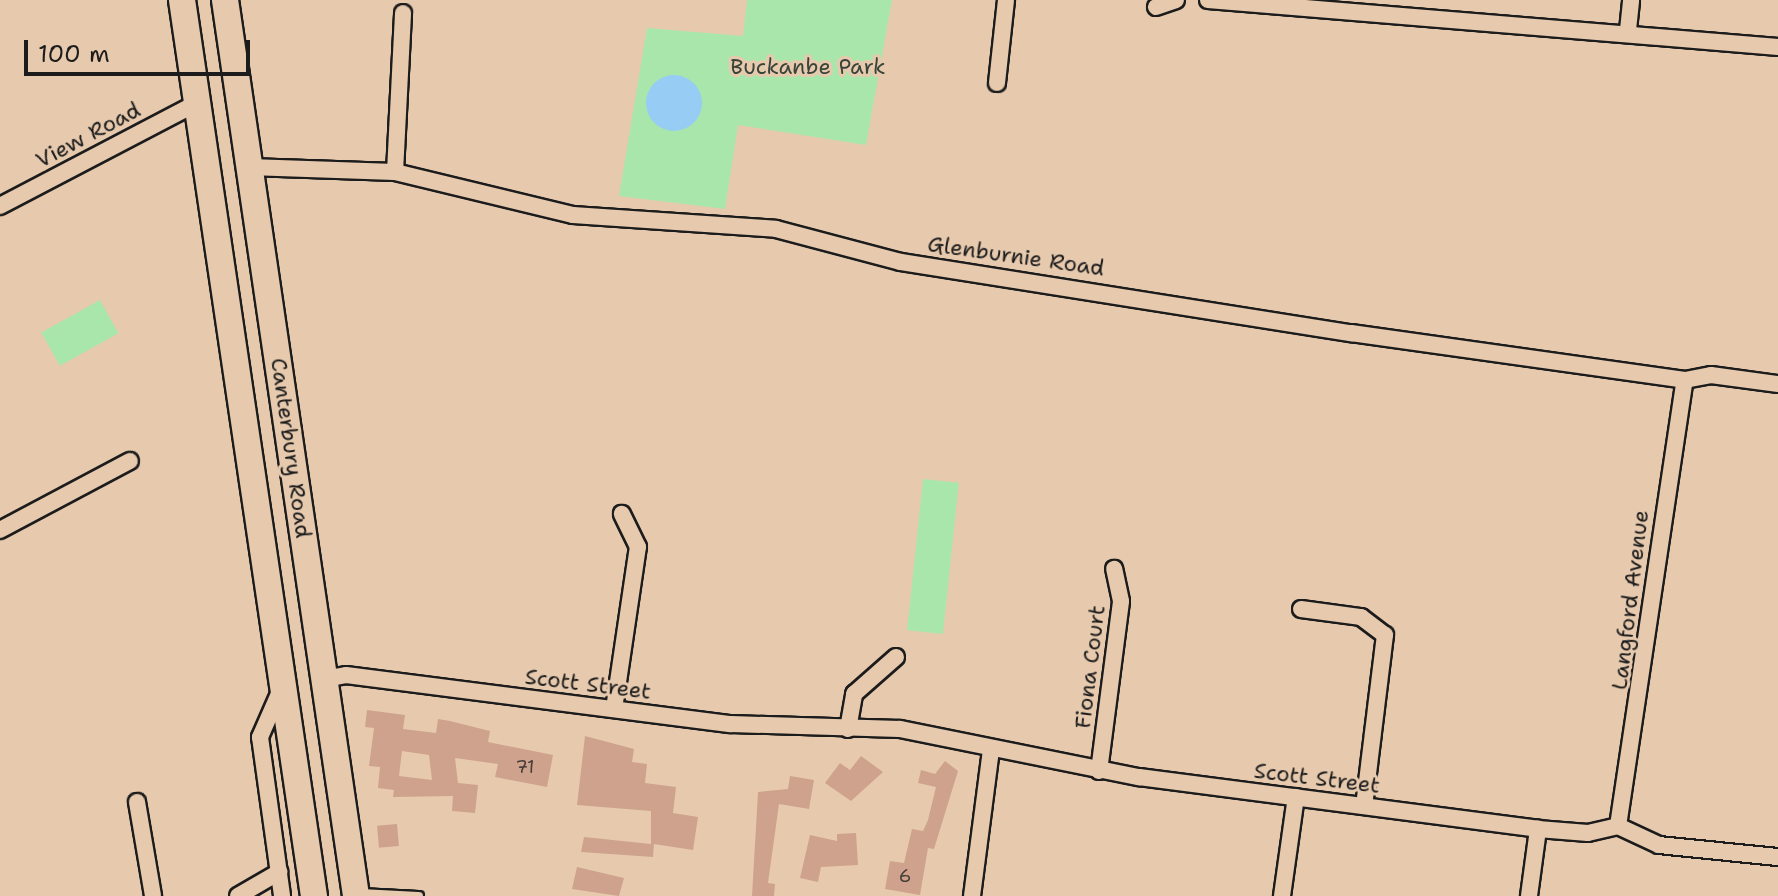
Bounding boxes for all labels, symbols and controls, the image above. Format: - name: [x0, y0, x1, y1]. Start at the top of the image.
- scale bar: [28, 24, 254, 74]
- text: 100 m: [38, 38, 110, 70]
- park label: Buckanbe Park: [730, 54, 886, 80]
- street label: View Road: [31, 96, 145, 174]
- street label: Glenburnie Road: [926, 231, 1106, 281]
- street label: Canterbury Road: [265, 356, 317, 540]
- street label: Langford Avenue: [1606, 509, 1654, 691]
- street label: Fiona Court: [1069, 604, 1111, 730]
- street label: Scott Street: [524, 663, 652, 705]
- house number: 71: [515, 756, 535, 778]
- street label: Scott Street: [1253, 757, 1381, 799]
- house number: 6: [899, 865, 911, 887]

